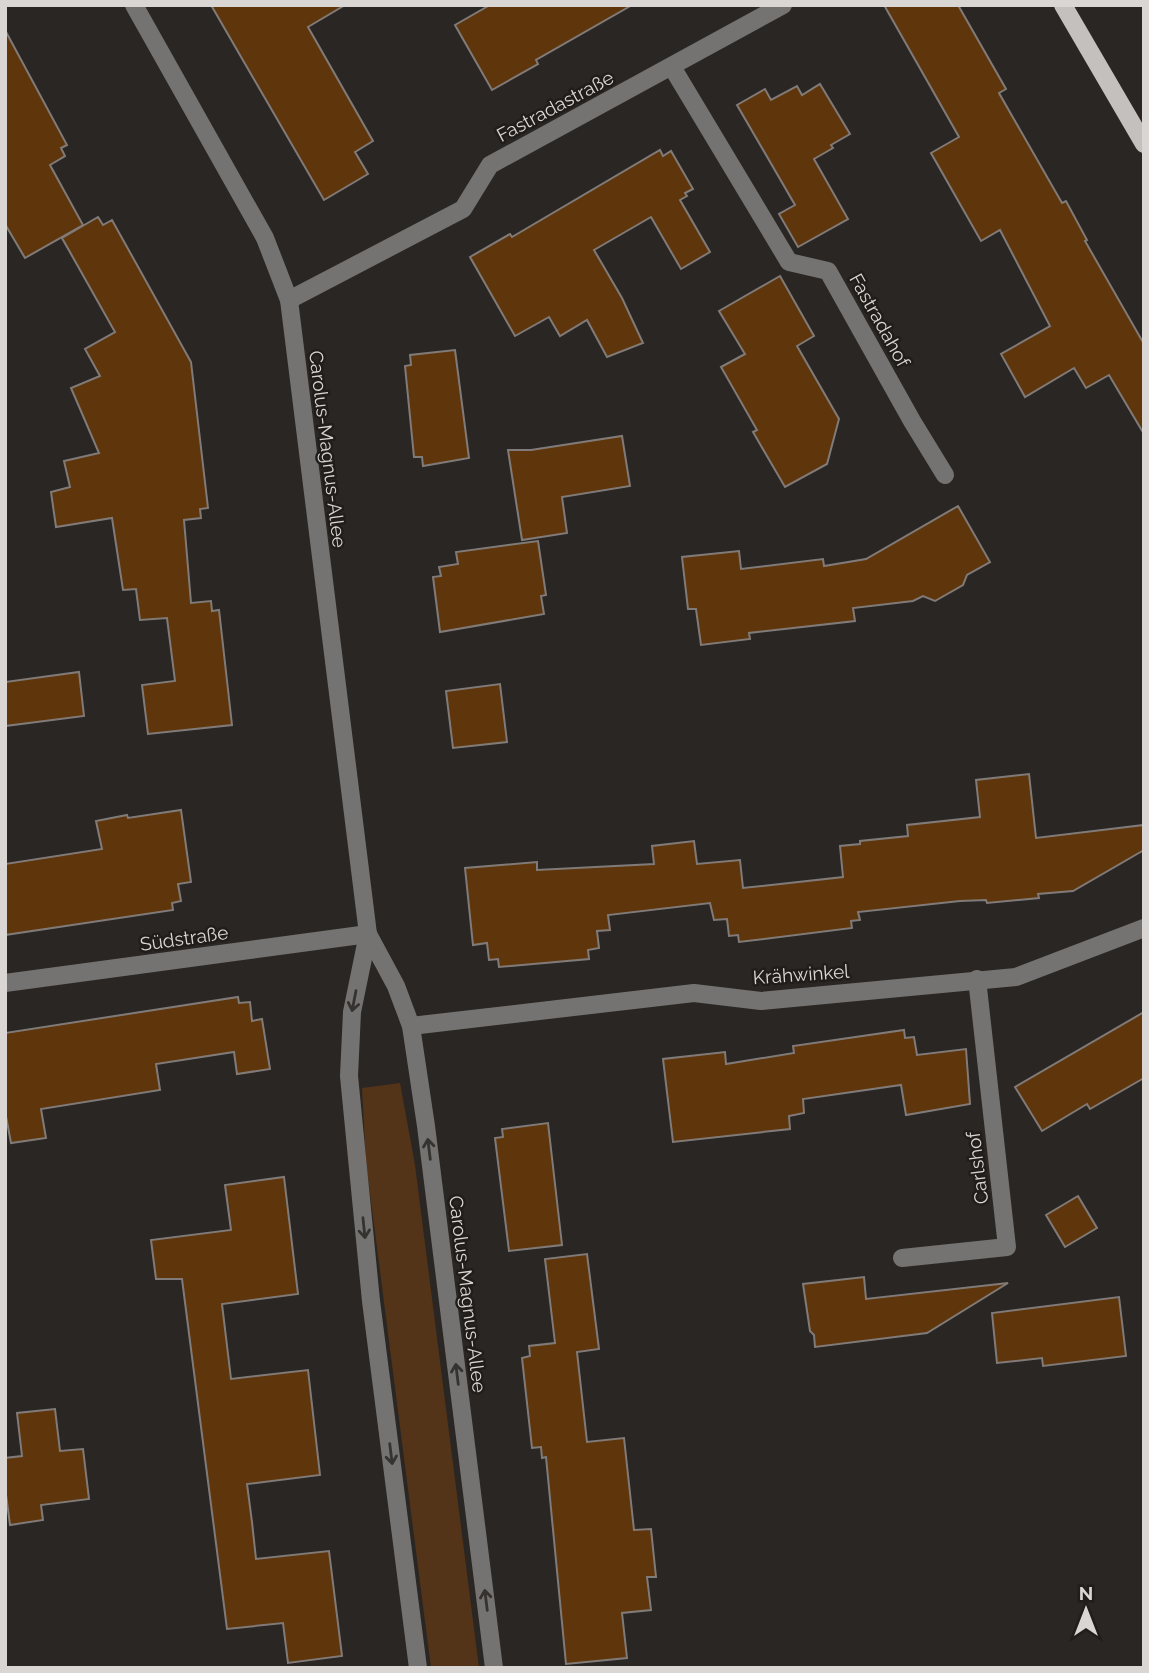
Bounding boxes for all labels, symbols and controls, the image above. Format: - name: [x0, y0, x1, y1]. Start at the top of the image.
- street label: Fastradastraße: [493, 66, 617, 146]
- street label: Fastradahof: [845, 269, 915, 371]
- street label: Carolus-Magnus-Allee: [305, 349, 351, 549]
- street label: Südstraße: [139, 921, 229, 955]
- street label: Krähwinkel: [752, 960, 851, 988]
- one-way arrow: [347, 989, 360, 1012]
- street label: Carlshof: [962, 1130, 992, 1206]
- one-way arrow: [423, 1138, 436, 1160]
- street label: Carolus-Magnus-Allee: [445, 1194, 491, 1394]
- one-way arrow: [358, 1216, 371, 1238]
- one-way arrow: [451, 1363, 464, 1386]
- one-way arrow: [385, 1442, 398, 1464]
- north arrow: [1051, 1575, 1121, 1645]
- text: N: [1079, 1582, 1093, 1604]
- one-way arrow: [479, 1589, 492, 1612]

